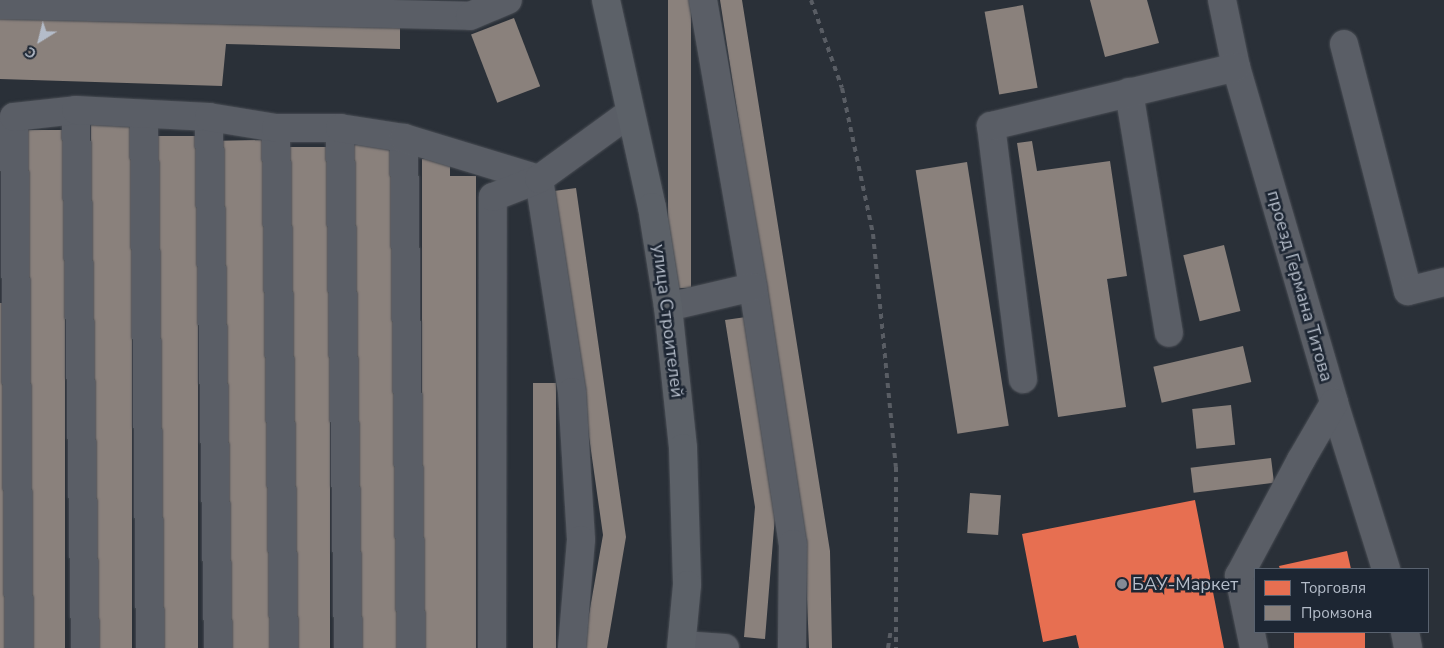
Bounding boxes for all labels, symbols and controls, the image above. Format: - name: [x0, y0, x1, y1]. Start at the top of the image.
- north arrow: [15, 15, 65, 65]
- text: С: [21, 42, 40, 63]
- street label: проезд Германа Титова: [1262, 188, 1338, 384]
- street label: улица Строителей: [648, 243, 688, 399]
- legend: [1254, 568, 1429, 633]
- place label: БАУ-Маркет: [1132, 573, 1238, 595]
- marker: БАУ-Маркет: [1116, 578, 1128, 590]
- text: Торговля: [1301, 578, 1366, 598]
- text: Промзона: [1301, 603, 1372, 623]

